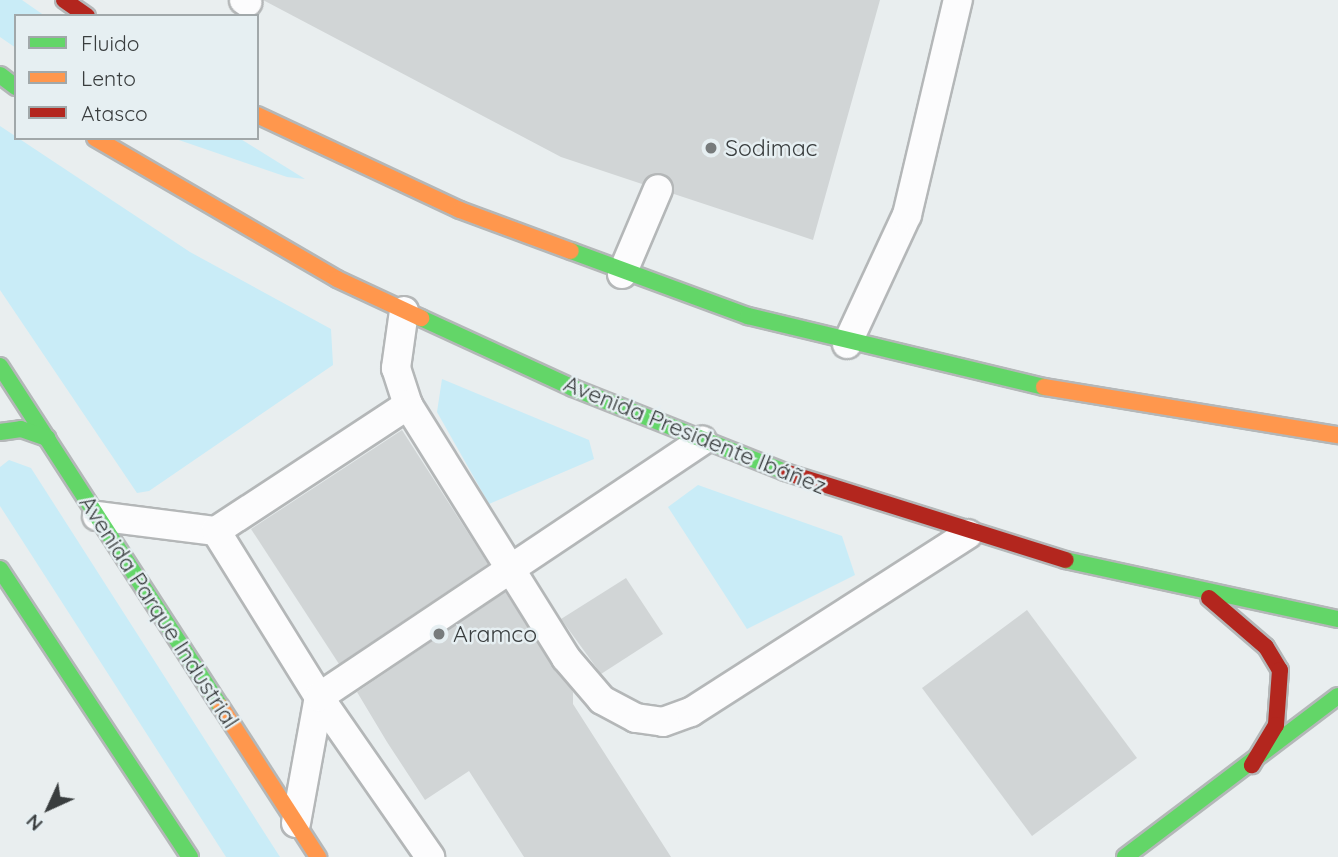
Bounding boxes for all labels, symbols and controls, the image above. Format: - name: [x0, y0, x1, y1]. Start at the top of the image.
- legend: [14, 14, 259, 140]
- text: Fluido: [81, 30, 139, 56]
- text: Lento: [81, 65, 136, 91]
- text: Atasco: [81, 100, 148, 126]
- place label: Sodimac: [725, 134, 818, 162]
- marker: Sodimac: [703, 140, 719, 156]
- street label: Avenida Presidente Ibáñez: [560, 370, 830, 500]
- street label: Avenida Parque Industrial: [73, 490, 245, 734]
- place label: Aramco: [453, 620, 537, 648]
- marker: Aramco: [431, 626, 447, 642]
- north arrow: [14, 773, 84, 843]
- text: N: [21, 809, 48, 836]

